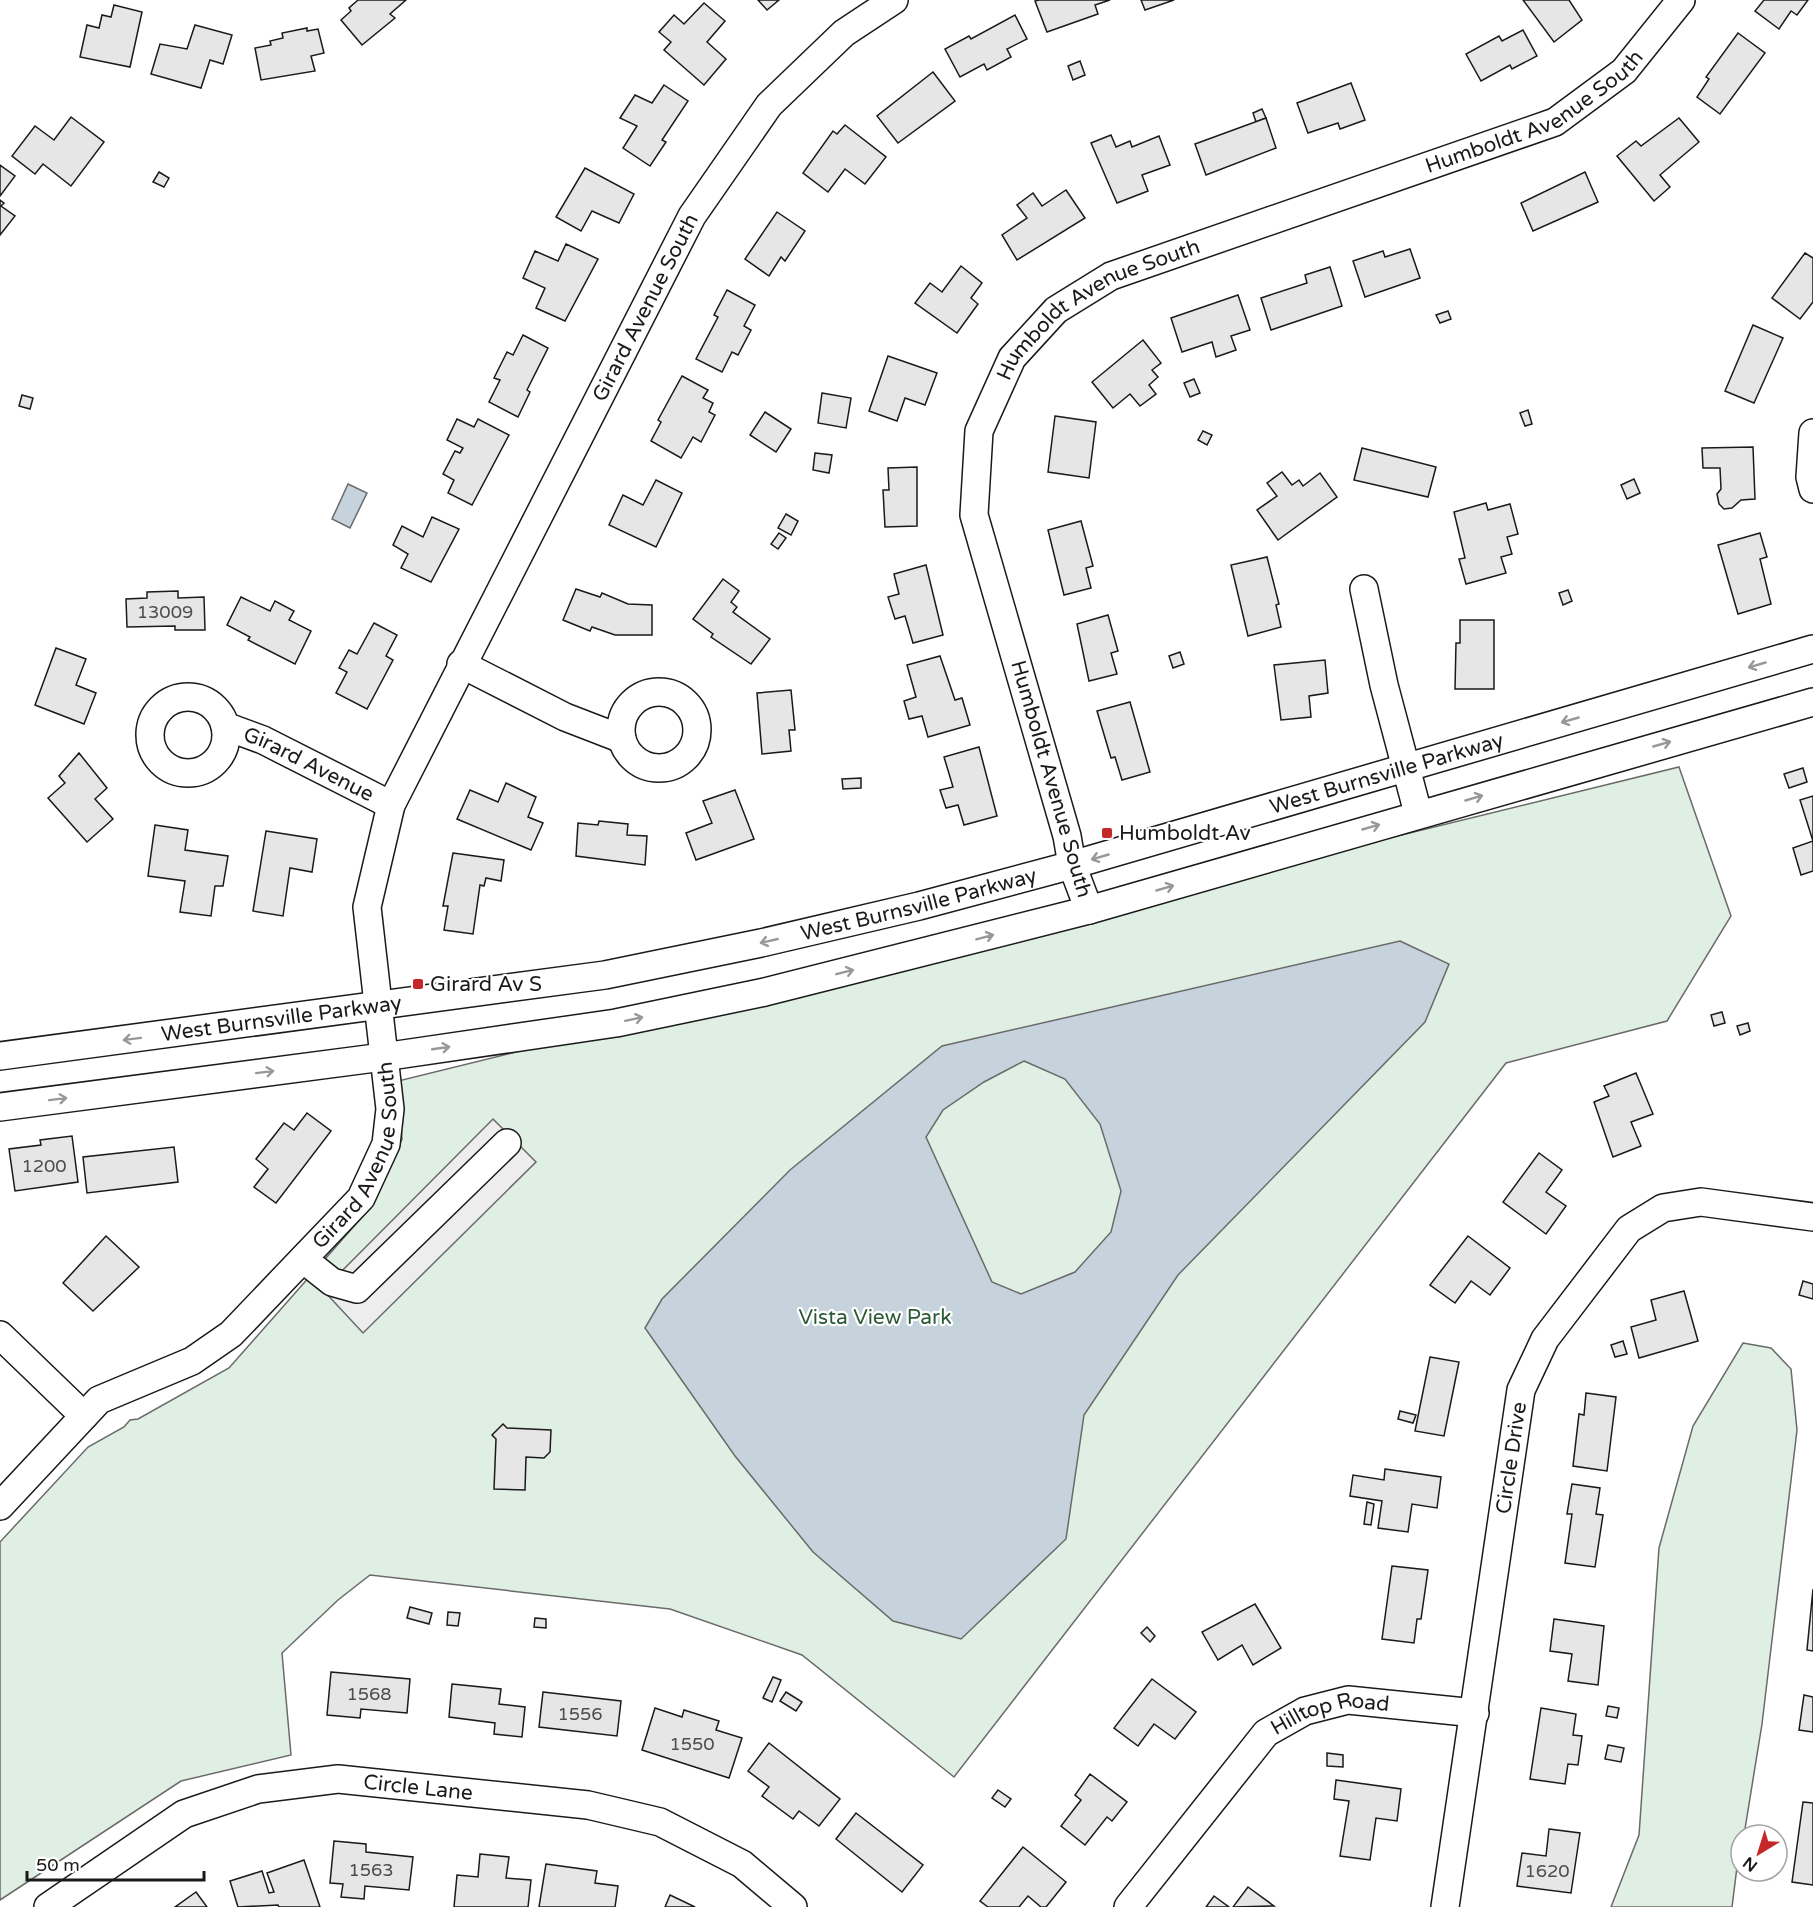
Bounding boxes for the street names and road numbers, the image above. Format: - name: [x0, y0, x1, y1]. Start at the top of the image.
- street label: Humboldt Avenue South: [1422, 45, 1648, 179]
- street label: Girard Avenue South: [587, 209, 704, 406]
- street label: Humboldt Avenue South: [991, 234, 1203, 384]
- street label: Humboldt Avenue South: [1005, 658, 1097, 900]
- street label: Girard Avenue: [240, 721, 378, 807]
- street label: West Burnsville Parkway: [1267, 727, 1506, 819]
- street label: West Burnsville Parkway: [798, 863, 1039, 946]
- street label: West Burnsville Parkway: [160, 990, 403, 1047]
- street label: Girard Avenue South: [307, 1060, 403, 1254]
- street label: Circle Drive: [1490, 1400, 1532, 1516]
- street label: Hilltop Road: [1266, 1687, 1391, 1740]
- street label: Circle Lane: [362, 1769, 474, 1805]

